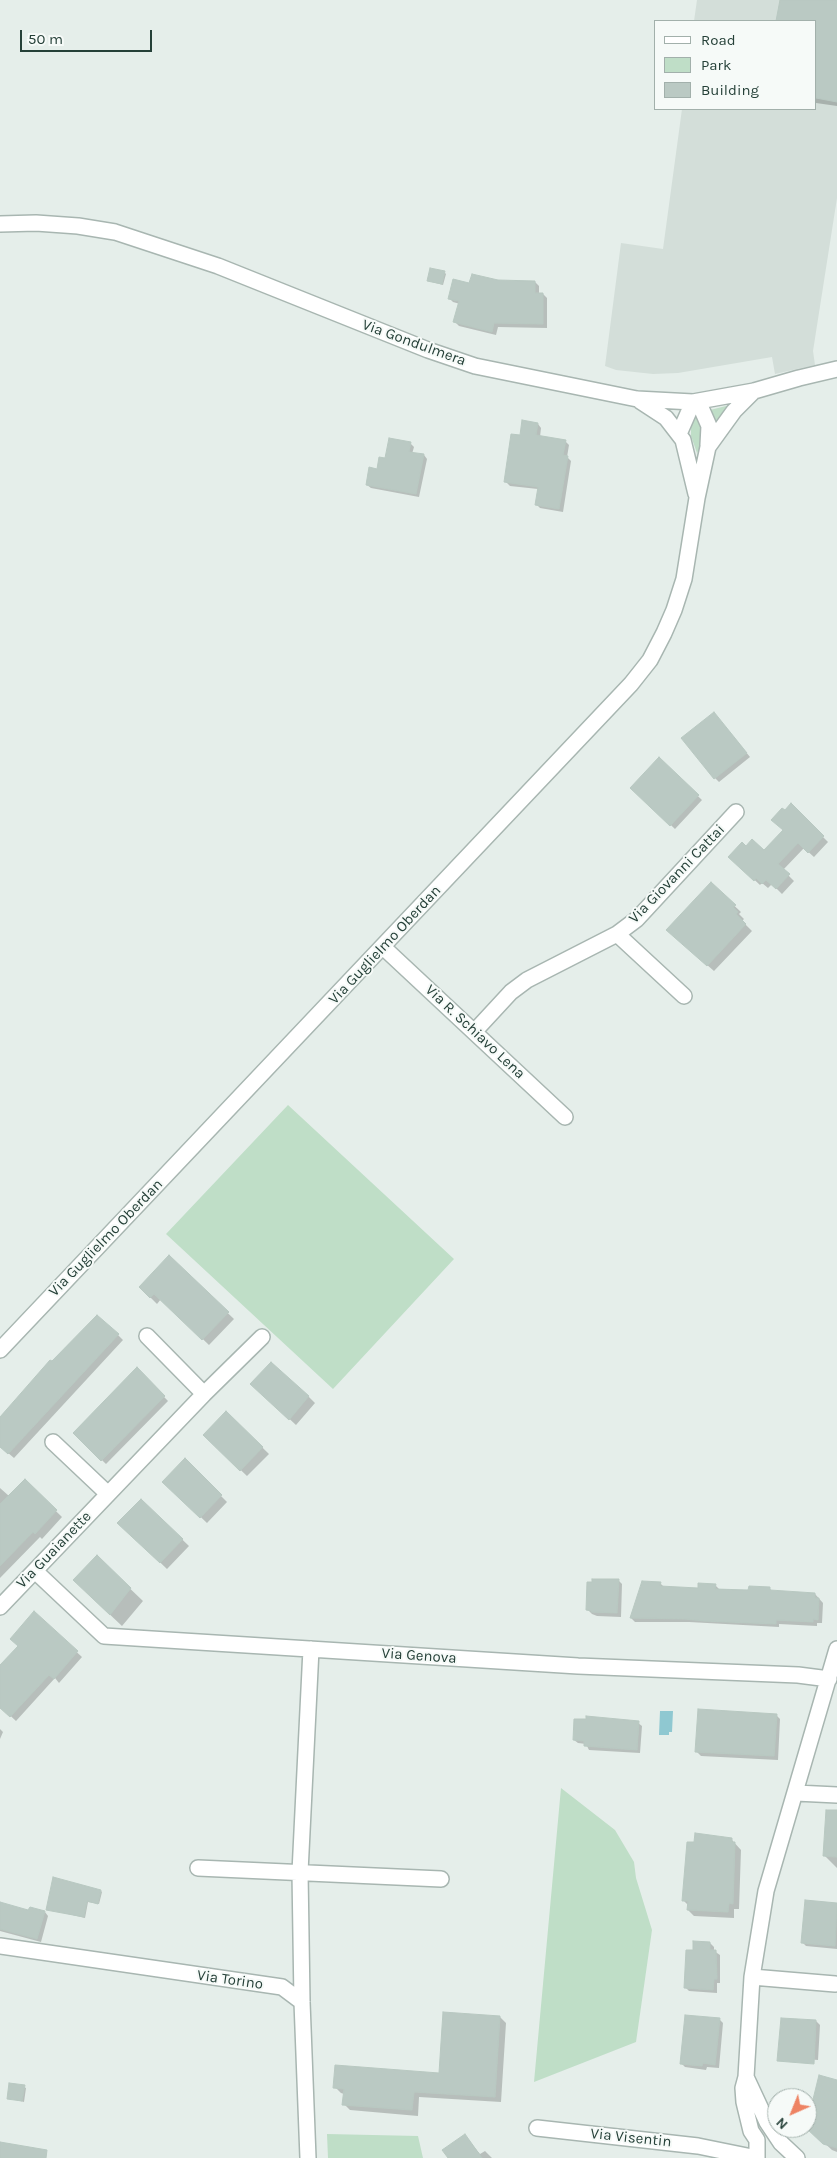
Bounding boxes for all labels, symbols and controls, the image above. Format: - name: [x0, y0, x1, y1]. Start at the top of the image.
- scale bar: [22, 20, 155, 52]
- legend: [654, 20, 817, 110]
- text: 50 m: [28, 30, 63, 48]
- text: Road: [701, 31, 736, 49]
- text: Park: [701, 56, 731, 74]
- text: Building: [701, 81, 759, 99]
- street label: Via Gondulmera: [360, 316, 468, 370]
- street label: Via Giovanni Cattai: [625, 821, 729, 927]
- street label: Via Guglielmo Oberdan: [325, 882, 445, 1008]
- street label: Via R. Schiavo Lena: [421, 981, 529, 1083]
- street label: Via Guglielmo Oberdan: [45, 1176, 167, 1300]
- street label: Via Guaianette: [13, 1508, 95, 1592]
- street label: Via Genova: [381, 1644, 457, 1668]
- street label: Via Torino: [196, 1966, 264, 1994]
- north arrow: [767, 2088, 817, 2138]
- text: N: [772, 2114, 791, 2133]
- street label: Via Visentin: [590, 2125, 672, 2151]

